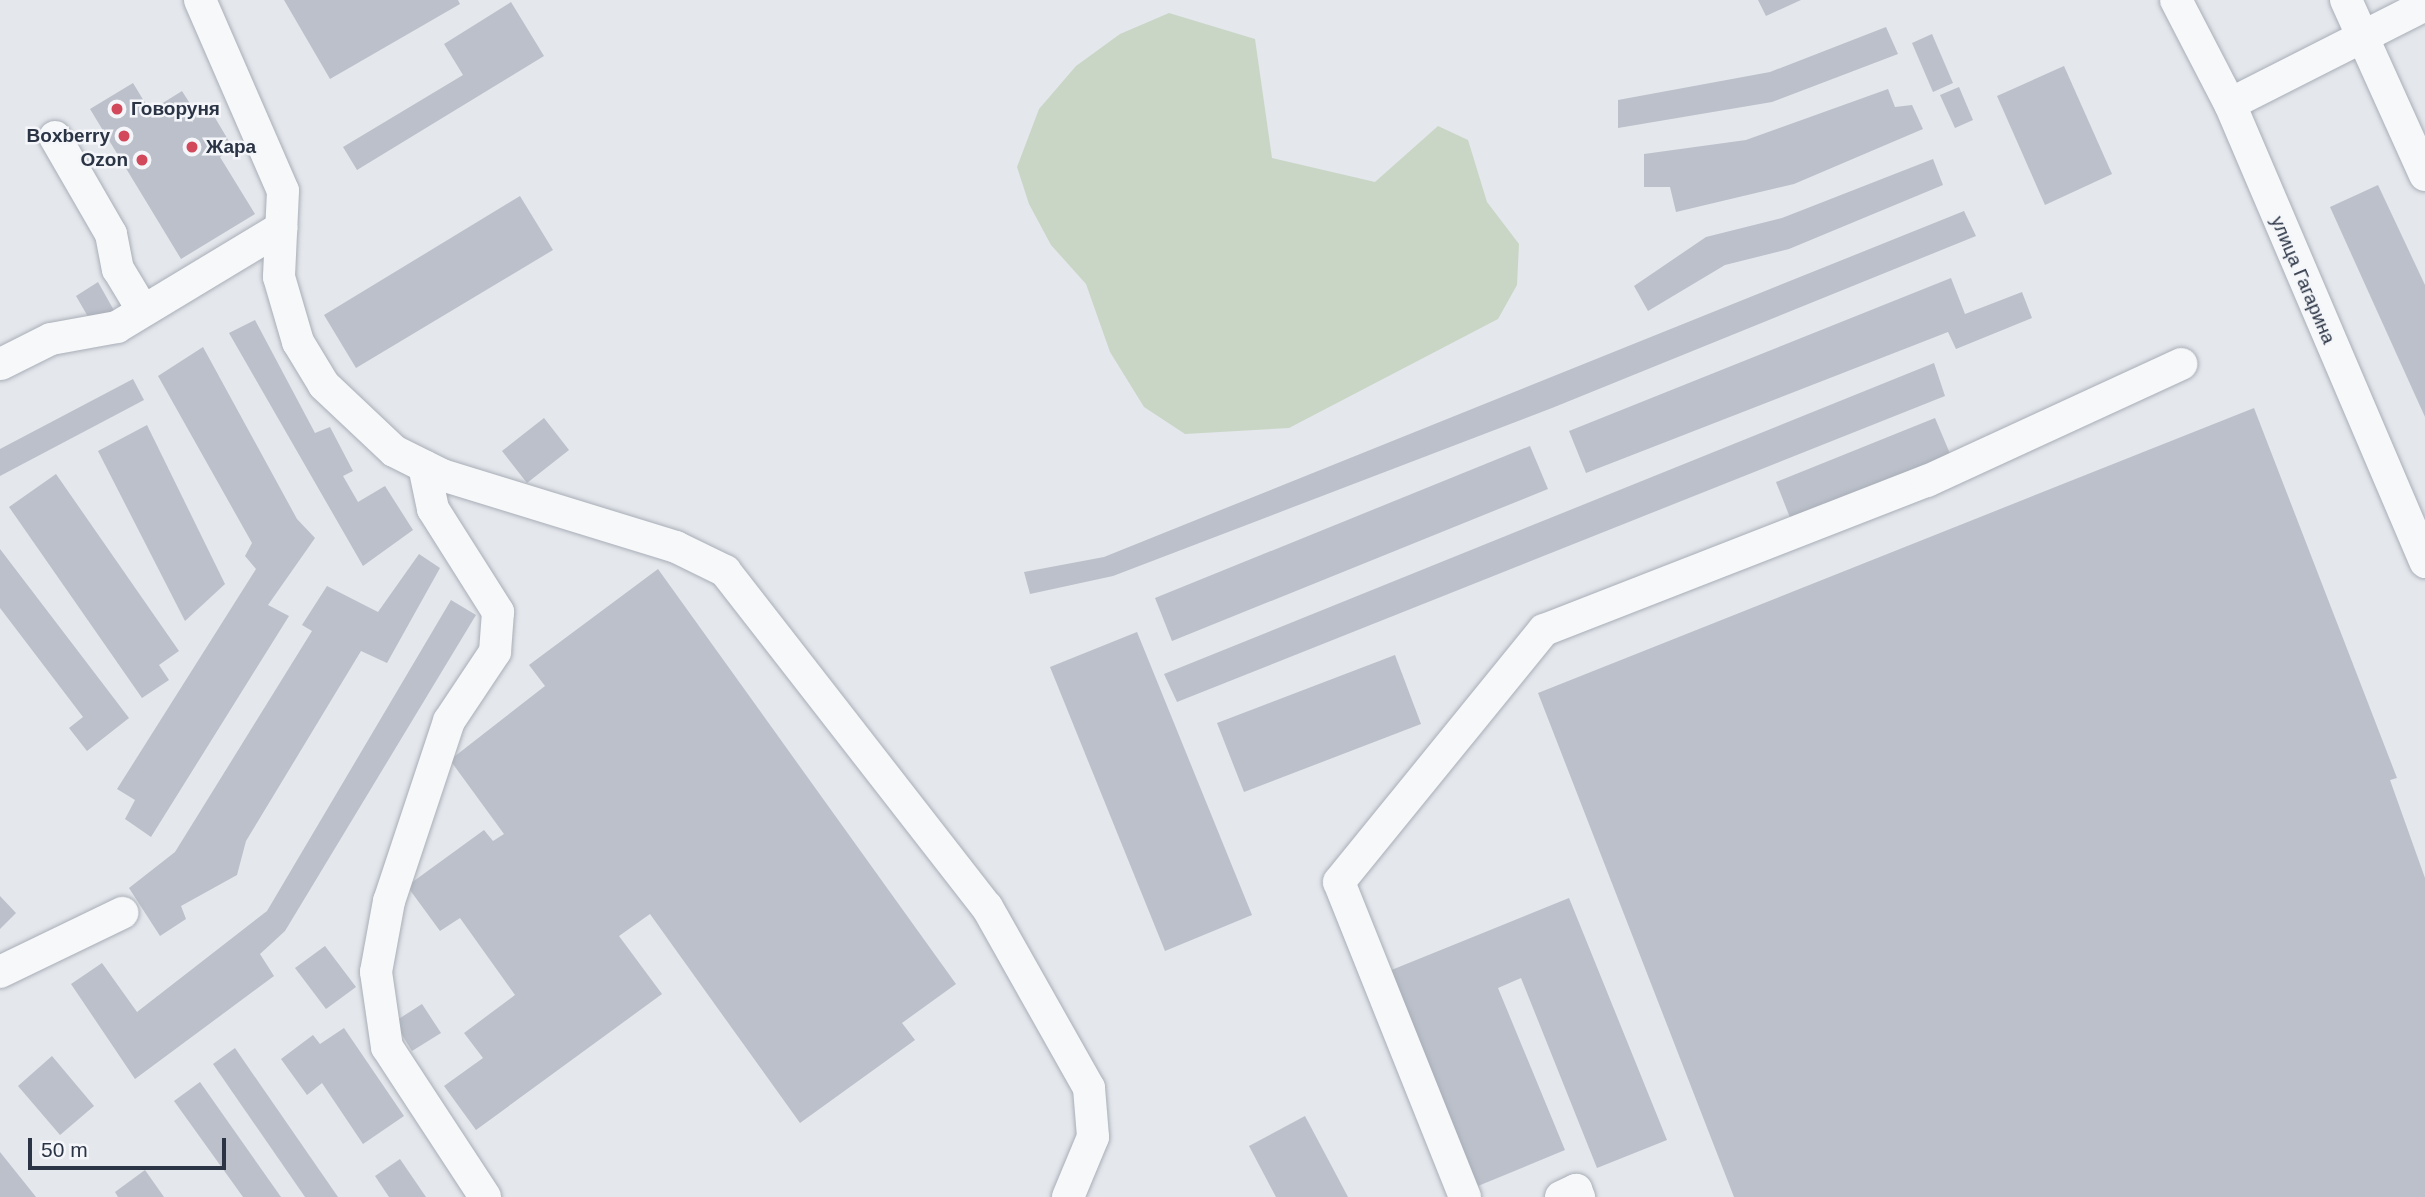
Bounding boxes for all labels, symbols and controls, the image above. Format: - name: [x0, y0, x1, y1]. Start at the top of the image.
- place label: Говоруня: [131, 98, 220, 120]
- marker: Говоруня: [109, 101, 125, 117]
- place label: Boxberry: [27, 125, 110, 147]
- marker: Boxberry: [116, 128, 132, 144]
- place label: Жара: [206, 136, 256, 158]
- marker: Жара: [184, 139, 200, 155]
- place label: Ozon: [81, 149, 128, 171]
- marker: Ozon: [134, 152, 150, 168]
- street label: улица Гагарина: [2266, 213, 2340, 347]
- scale bar: [32, 1124, 229, 1168]
- text: 50 m: [41, 1138, 88, 1161]

